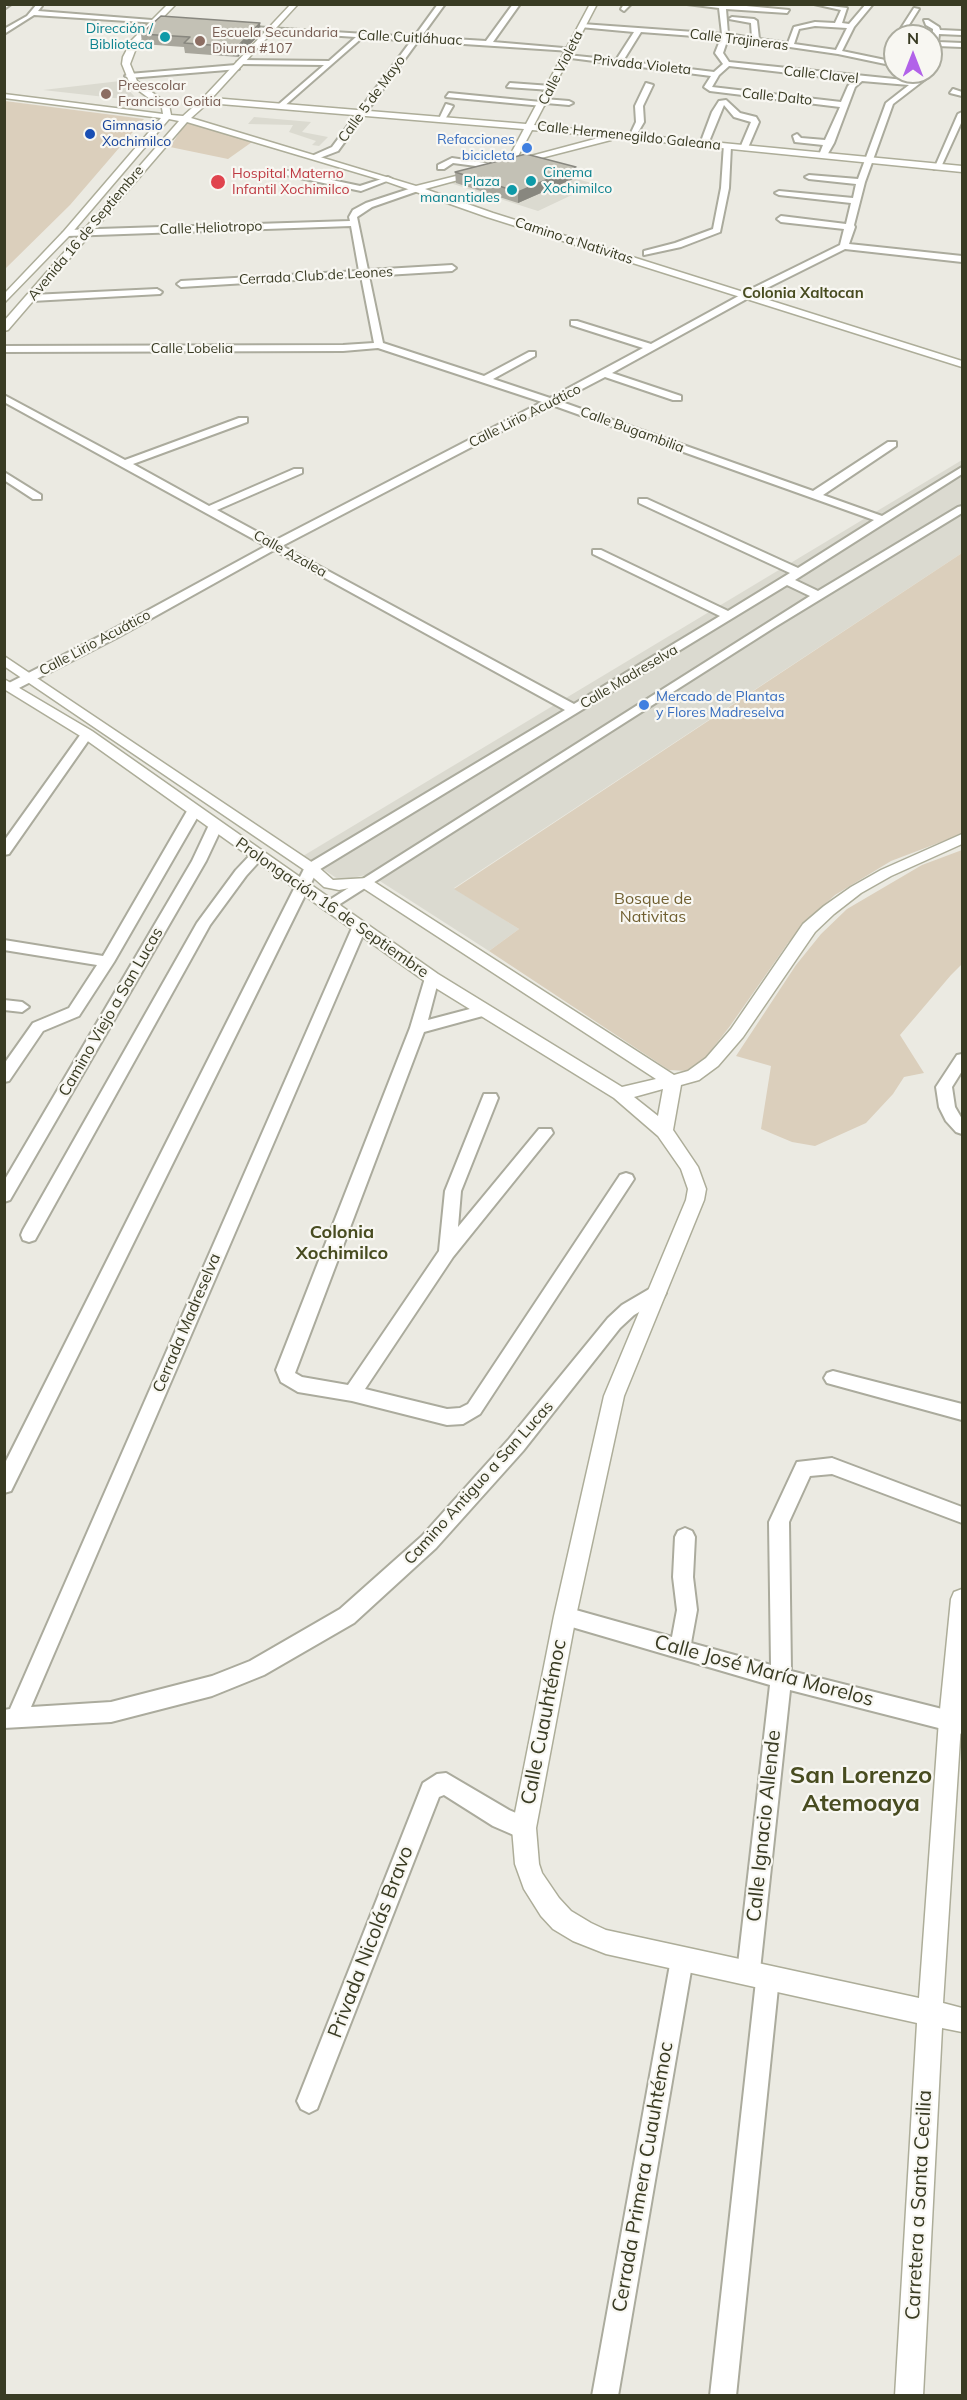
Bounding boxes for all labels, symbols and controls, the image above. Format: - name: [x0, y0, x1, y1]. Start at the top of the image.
- place label: Dirección / Biblioteca: [86, 21, 153, 54]
- north arrow: [883, 24, 943, 84]
- place label: Escuela Secundaria Diurna #107: [212, 25, 338, 57]
- street label: Calle Trajineras: [689, 26, 789, 54]
- street label: Calle Cuitláhuac: [357, 27, 463, 49]
- street label: Calle Violeta: [535, 28, 587, 108]
- text: N: [907, 28, 919, 48]
- marker: Dirección / Biblioteca: [158, 30, 172, 44]
- marker: Escuela Secundaria Diurna #107: [193, 34, 207, 48]
- street label: Privada Violeta: [592, 51, 692, 79]
- street label: Calle 5 de Mayo: [335, 52, 409, 146]
- street label: Calle Clavel: [783, 63, 859, 87]
- place label: Preescolar Francisco Goitia: [118, 78, 221, 110]
- street label: Calle Dalto: [741, 85, 813, 109]
- marker: Preescolar Francisco Goitia: [99, 87, 113, 101]
- place label: Gimnasio Xochimilco: [102, 118, 171, 150]
- street label: Calle Hermenegildo Galeana: [536, 118, 722, 154]
- marker: Gimnasio Xochimilco: [83, 127, 97, 141]
- place label: Refacciones bicicleta: [437, 132, 515, 164]
- marker: Refacciones bicicleta: [520, 141, 534, 155]
- street label: Avenida 16 de Septiembre: [25, 162, 147, 304]
- place label: Cinema Xochimilco: [543, 165, 612, 198]
- place label: Hospital Materno Infantil Xochimilco: [232, 166, 350, 198]
- marker: Hospital Materno Infantil Xochimilco: [209, 173, 227, 191]
- place label: Plaza manantiales: [420, 174, 500, 206]
- marker: Cinema Xochimilco: [524, 174, 538, 188]
- marker: Plaza manantiales: [505, 183, 519, 197]
- street label: Camino a Nativitas: [513, 214, 635, 268]
- street label: Calle Heliotropo: [159, 218, 263, 238]
- street label: Cerrada Club de Leones: [239, 264, 393, 288]
- district label: Colonia Xaltocan: [742, 284, 864, 302]
- street label: Calle Lobelia: [151, 341, 233, 357]
- street label: Calle Lirio Acuático: [466, 381, 584, 451]
- street label: Calle Bugambilia: [578, 403, 686, 457]
- street label: Calle Azalea: [251, 527, 329, 581]
- street label: Calle Lirio Acuático: [37, 607, 153, 679]
- street label: Calle Madreselva: [577, 641, 681, 713]
- place label: Mercado de Plantas y Flores Madreselva: [656, 689, 785, 722]
- marker: Mercado de Plantas y Flores Madreselva: [637, 698, 651, 712]
- street label: Prolongación 16 de Septiembre: [232, 834, 432, 982]
- park label: Bosque de Nativitas: [614, 889, 692, 927]
- street label: Camino Viejo a San Lucas: [55, 924, 167, 1100]
- district label: Colonia Xochimilco: [296, 1222, 388, 1264]
- street label: Cerrada Madreselva: [149, 1251, 225, 1395]
- street label: Camino Antiguo a San Lucas: [400, 1397, 558, 1569]
- street label: Calle José María Morelos: [652, 1630, 876, 1712]
- street label: Calle Cuauhtémoc: [516, 1637, 572, 1807]
- street label: Calle Ignacio Allende: [742, 1729, 786, 1923]
- district label: San Lorenzo Atemoaya: [790, 1762, 932, 1818]
- street label: Privada Nicolás Bravo: [323, 1843, 419, 2041]
- street label: Cerrada Primera Cuauhtémoc: [607, 2040, 679, 2314]
- street label: Carretera a Santa Cecilia: [901, 2089, 937, 2321]

